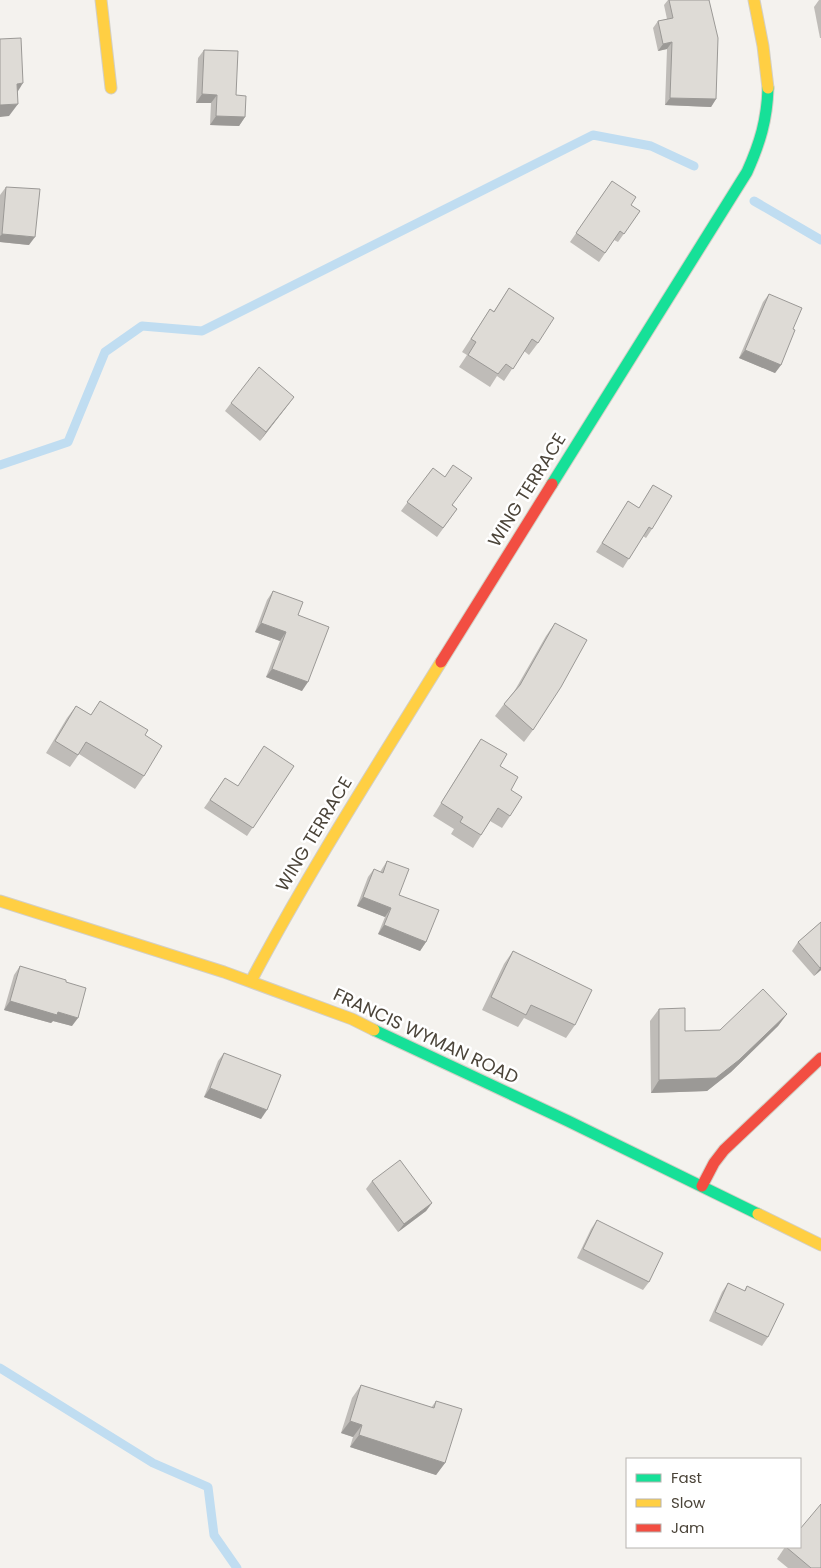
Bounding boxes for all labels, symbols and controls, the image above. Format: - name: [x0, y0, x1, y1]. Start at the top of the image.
- street label: WING TERRACE: [482, 428, 572, 551]
- street label: WING TERRACE: [269, 772, 358, 896]
- street label: FRANCIS WYMAN ROAD: [330, 982, 523, 1089]
- legend: [626, 1458, 801, 1548]
- text: Fast: [671, 1467, 702, 1488]
- text: Slow: [671, 1492, 706, 1513]
- text: Jam: [671, 1517, 705, 1538]

